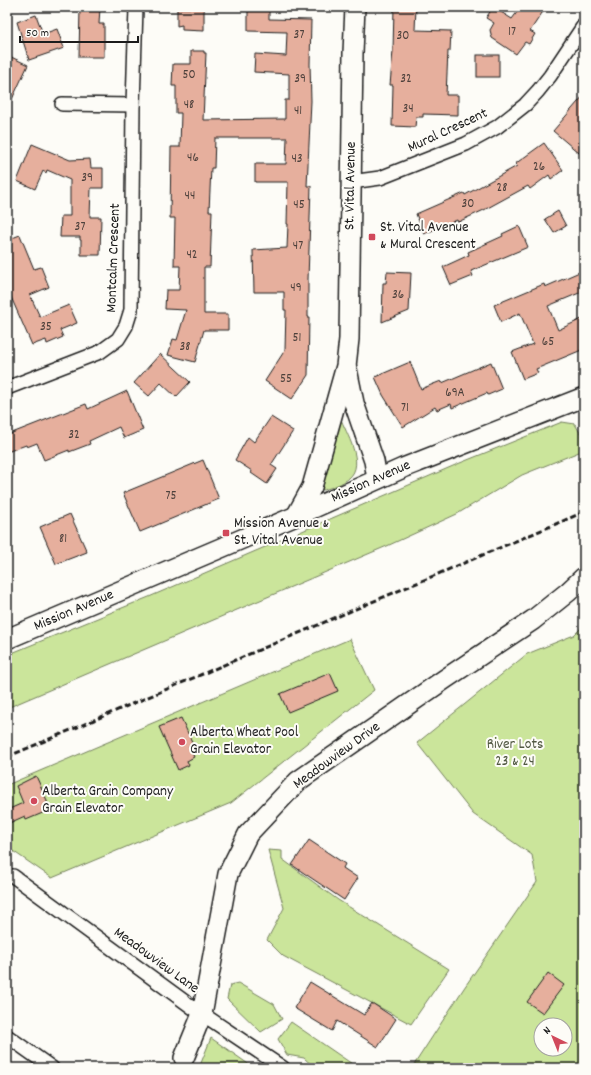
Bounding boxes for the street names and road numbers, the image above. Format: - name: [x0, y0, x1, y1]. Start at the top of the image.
- street label: Mural Crescent: [404, 103, 492, 159]
- street label: St. Vital Avenue: [339, 141, 363, 231]
- street label: Montcalm Crescent: [101, 203, 127, 313]
- street label: Mission Avenue: [328, 455, 415, 509]
- street label: Mission Avenue: [31, 584, 118, 638]
- street label: Meadowview Drive: [289, 716, 386, 795]
- street label: Meadowview Lane: [109, 922, 204, 1000]

